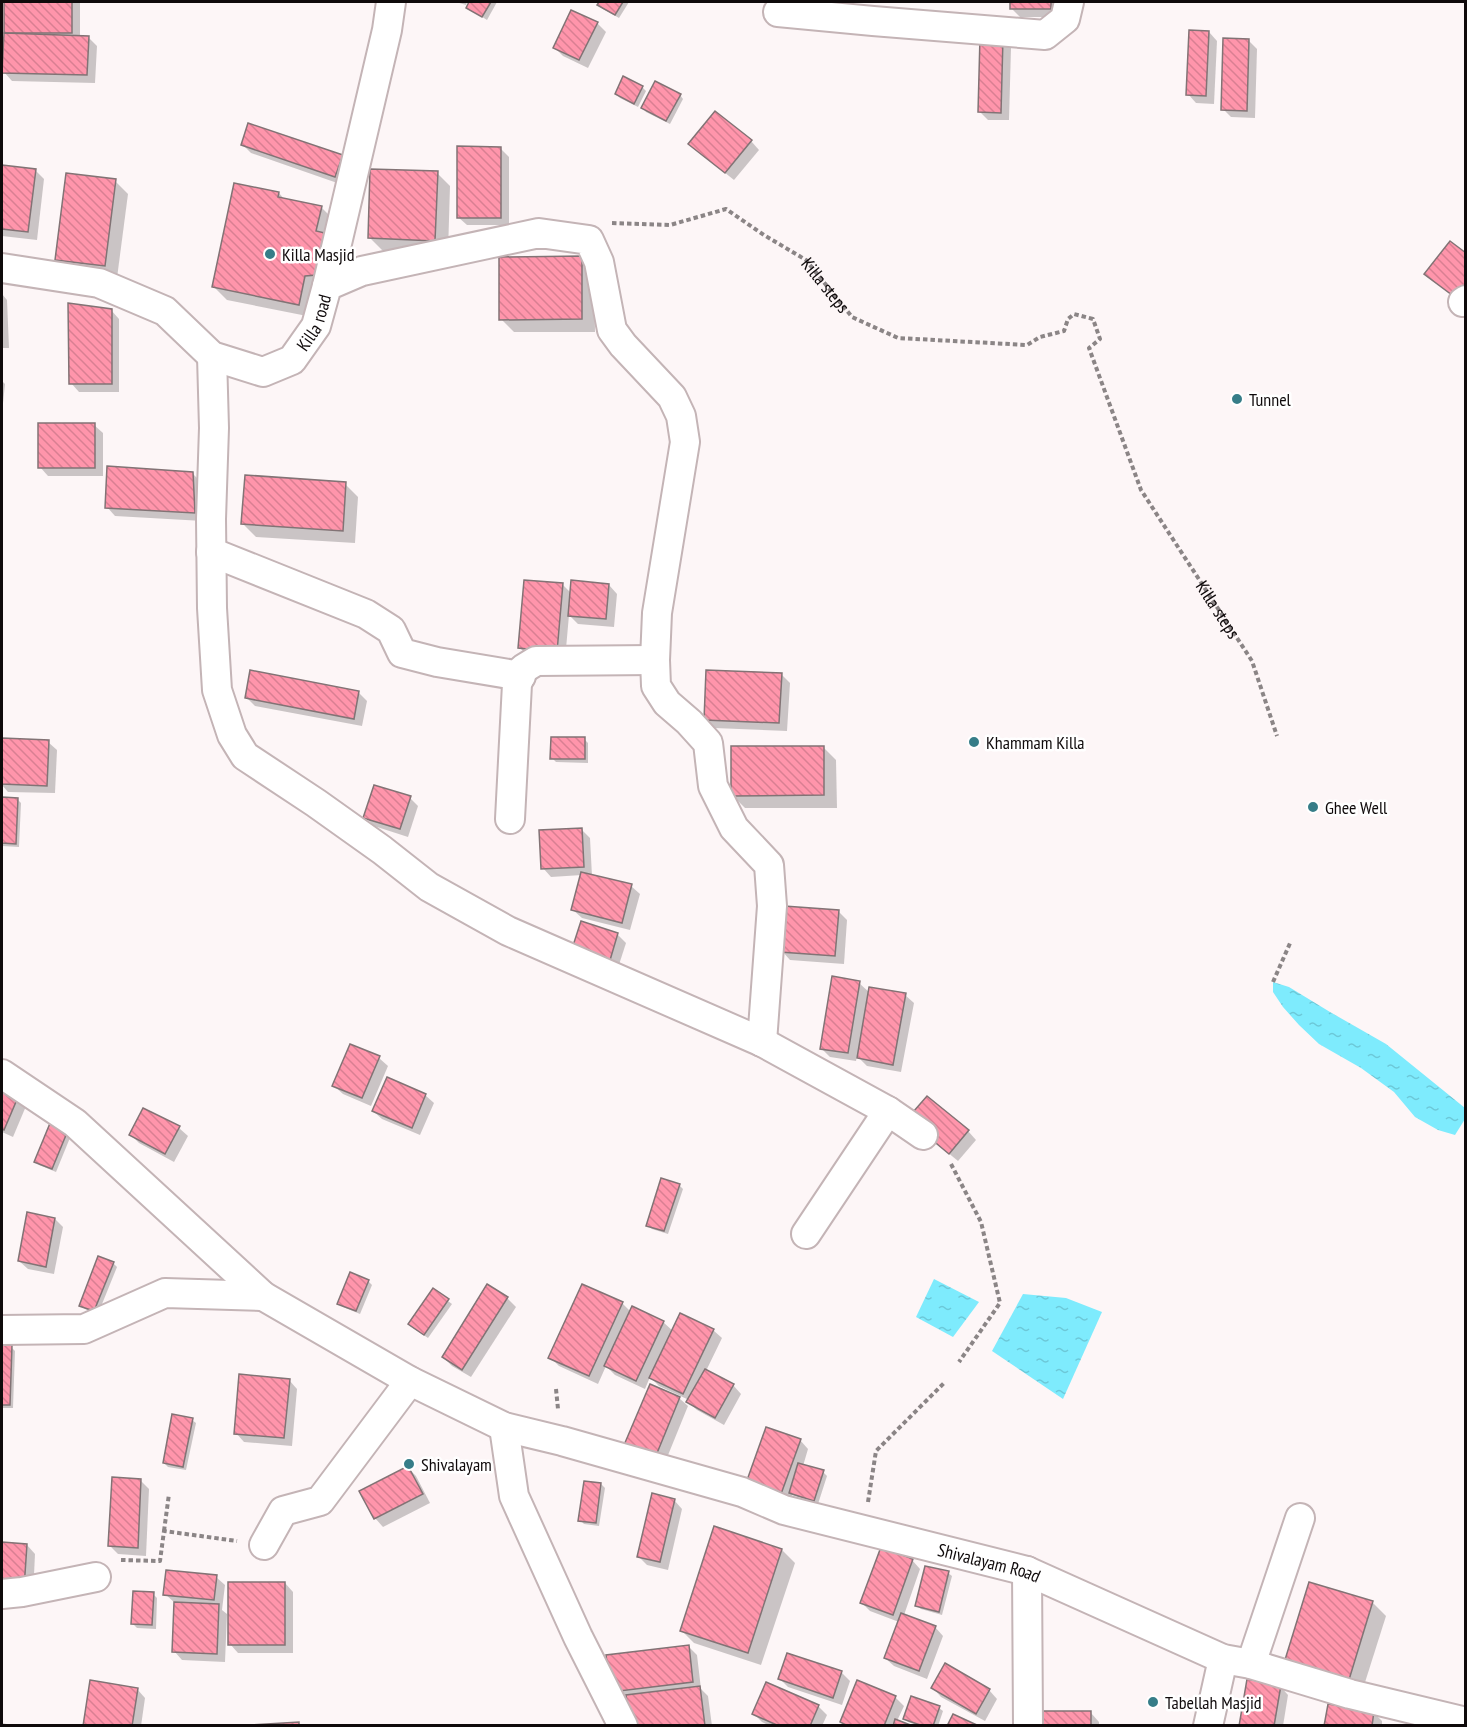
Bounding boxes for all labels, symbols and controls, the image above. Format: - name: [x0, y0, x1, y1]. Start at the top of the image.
- place label: Killa Masjid: [282, 243, 355, 266]
- marker: Killa Masjid: [263, 247, 277, 261]
- street label: Killa steps: [797, 252, 855, 317]
- street label: Killa road: [291, 292, 336, 355]
- place label: Tunnel: [1249, 388, 1292, 411]
- marker: Tunnel: [1230, 392, 1244, 406]
- street label: Killa steps: [1191, 576, 1246, 642]
- place label: Khammam Killa: [986, 731, 1085, 754]
- marker: Khammam Killa: [967, 735, 981, 749]
- place label: Ghee Well: [1325, 796, 1388, 819]
- marker: Ghee Well: [1306, 800, 1320, 814]
- place label: Shivalayam: [421, 1453, 492, 1476]
- marker: Shivalayam: [402, 1457, 416, 1471]
- street label: Shivalayam Road: [935, 1538, 1044, 1587]
- place label: Tabellah Masjid: [1165, 1691, 1262, 1714]
- marker: Tabellah Masjid: [1146, 1695, 1160, 1709]

